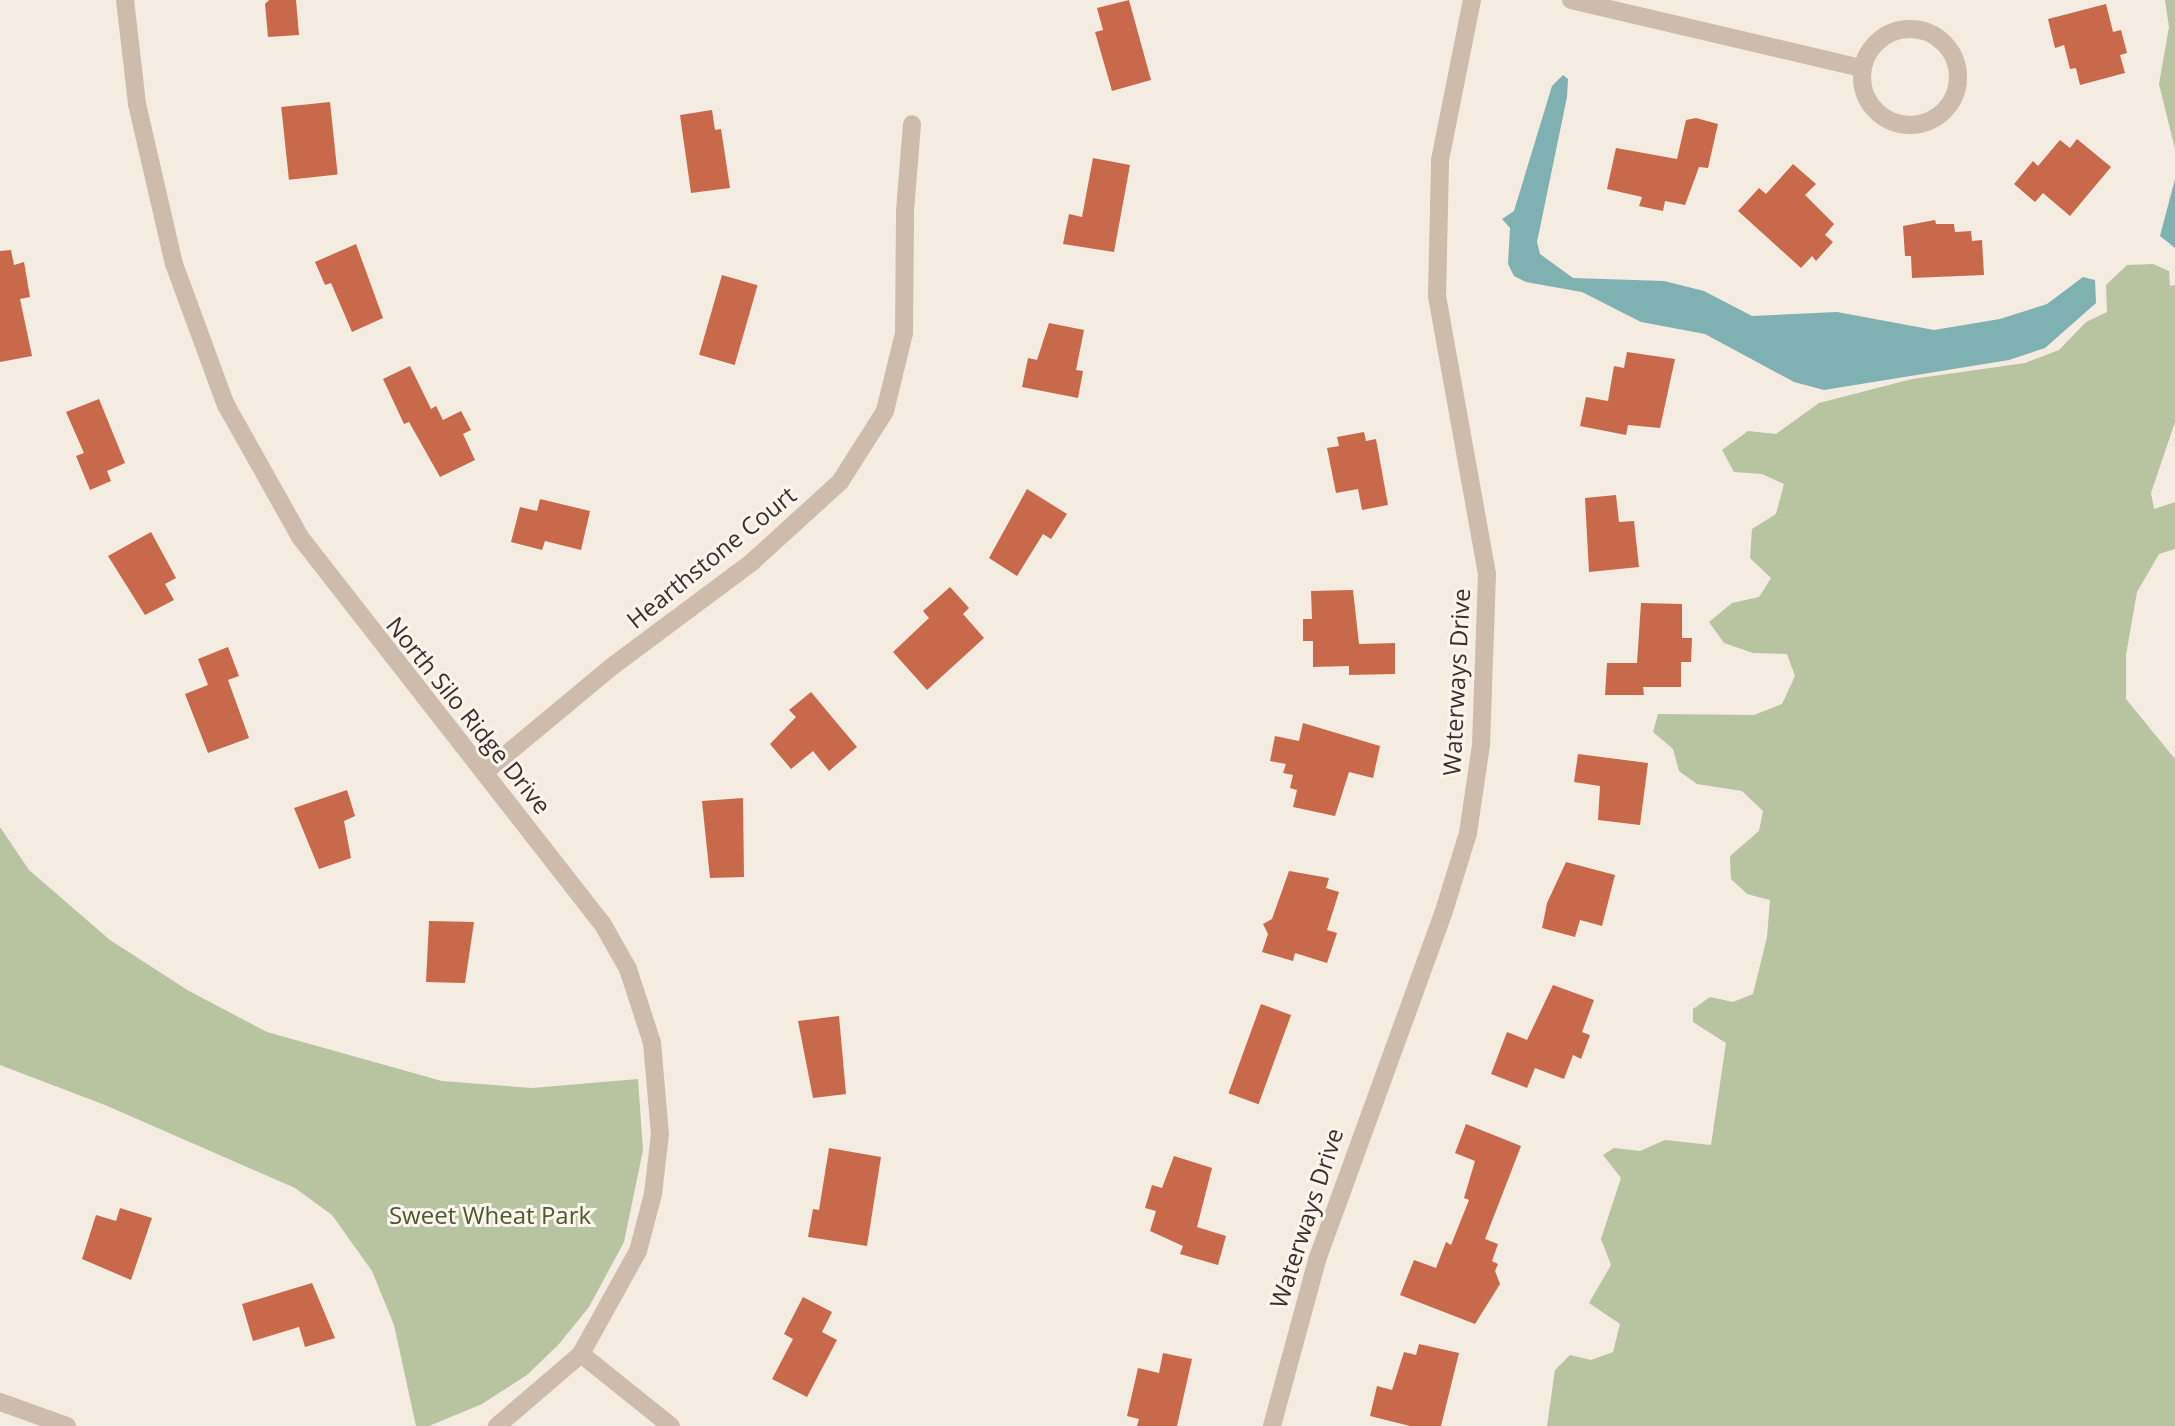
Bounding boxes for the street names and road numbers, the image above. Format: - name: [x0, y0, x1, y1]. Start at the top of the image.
- street label: Hearthstone Court: [621, 480, 801, 634]
- street label: Waterways Drive: [1437, 588, 1475, 776]
- street label: North Silo Ridge Drive: [381, 611, 557, 819]
- street label: Waterways Drive: [1263, 1124, 1349, 1312]

